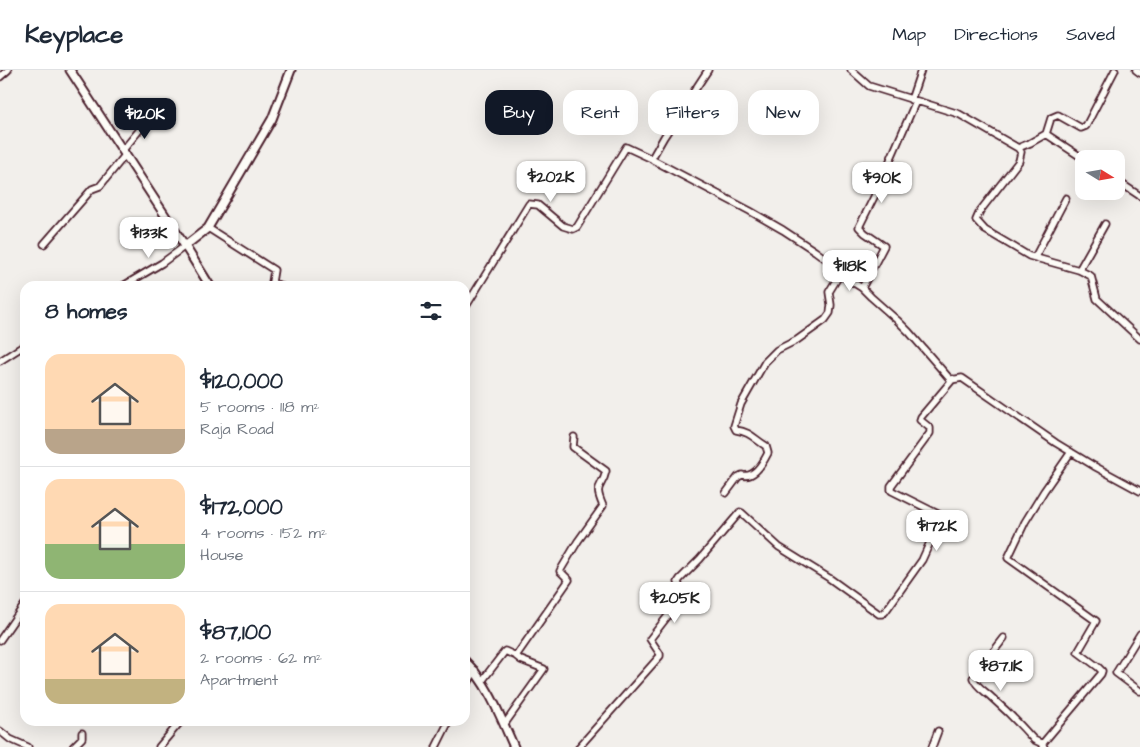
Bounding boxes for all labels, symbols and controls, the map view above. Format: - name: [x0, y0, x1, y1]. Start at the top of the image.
- text: Keyplace: [25, 18, 123, 52]
- text: Map: [892, 22, 926, 47]
- text: Directions: [954, 22, 1038, 47]
- text: Saved: [1066, 22, 1115, 47]
- chip: Buy: [485, 90, 553, 135]
- chip: Rent: [563, 90, 638, 135]
- chip: Filters: [648, 90, 738, 135]
- chip: New: [748, 90, 819, 135]
- pin: $120K: [110, 98, 180, 140]
- text: $120K: [125, 103, 165, 125]
- north arrow: [1075, 150, 1125, 200]
- map controls: [1075, 150, 1125, 200]
- pin: $202K: [516, 160, 586, 203]
- pin: $90K: [852, 162, 912, 204]
- text: $202K: [528, 166, 575, 188]
- text: $90K: [863, 167, 901, 189]
- pin: $133K: [114, 216, 184, 259]
- text: $133K: [131, 222, 167, 244]
- pin: $118K: [815, 250, 885, 292]
- text: $118K: [833, 255, 867, 277]
- text: 8 homes: [45, 297, 127, 326]
- icon: filters: [417, 297, 445, 325]
- text: $120,000: [200, 367, 283, 396]
- icon: home: [85, 374, 145, 434]
- text: 5 rooms · 118 m²: [200, 396, 319, 418]
- text: Raja Road: [200, 418, 274, 440]
- text: $172,000: [200, 493, 283, 522]
- icon: home: [85, 499, 145, 559]
- pin: $172K: [902, 510, 972, 552]
- text: $172K: [917, 515, 957, 537]
- text: 4 rooms · 152 m²: [200, 522, 327, 544]
- text: House: [200, 544, 244, 566]
- pin: $205K: [640, 582, 710, 624]
- text: $205K: [650, 587, 700, 609]
- text: $87,100: [200, 618, 271, 647]
- icon: home: [85, 624, 145, 684]
- text: 2 rooms · 62 m²: [200, 647, 322, 669]
- pin: $87.1K: [960, 650, 1042, 692]
- text: $87.1K: [979, 655, 1023, 677]
- text: Apartment: [200, 669, 278, 691]

